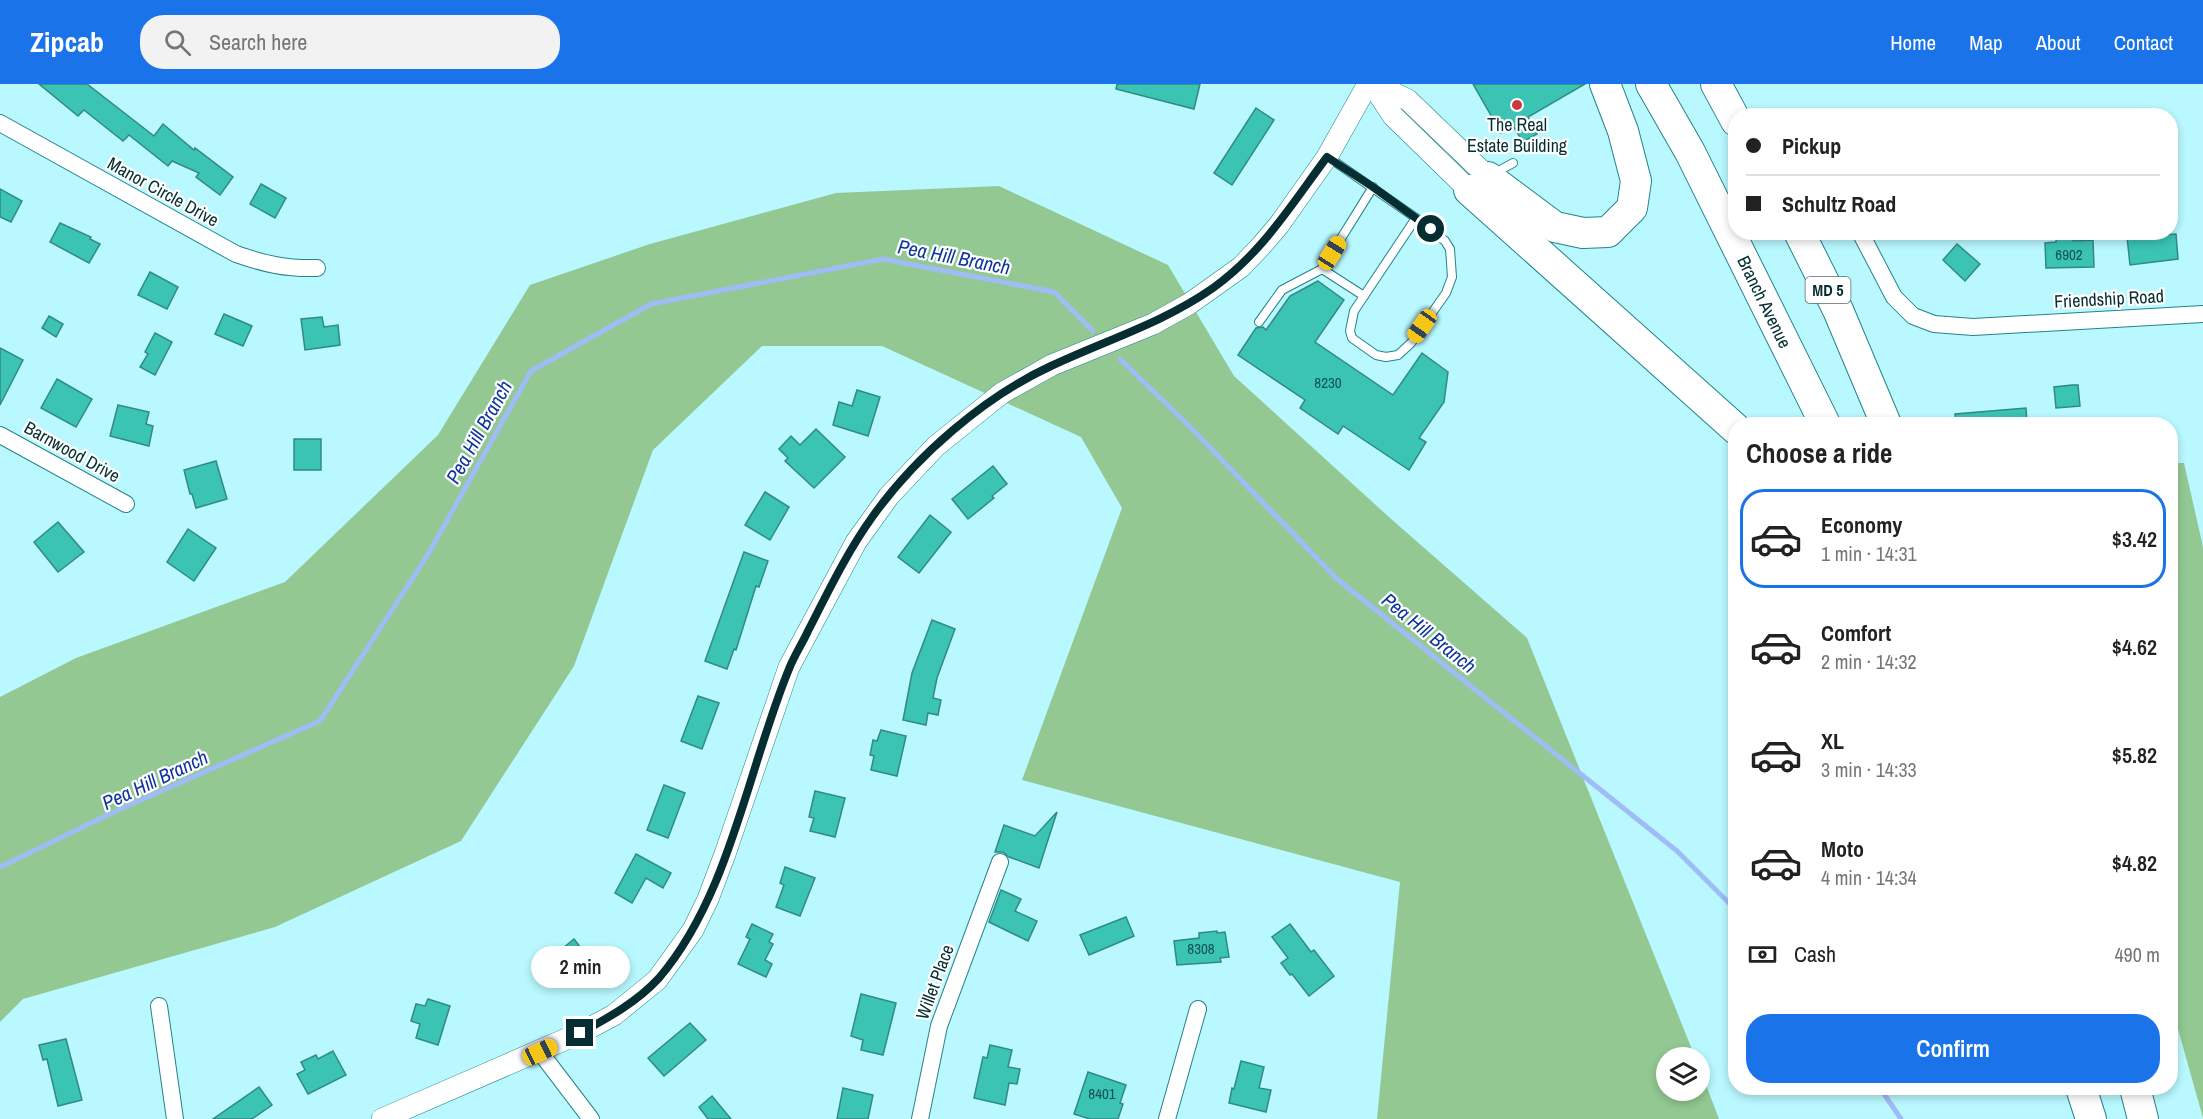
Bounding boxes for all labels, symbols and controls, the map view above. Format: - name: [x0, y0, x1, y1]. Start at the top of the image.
- search box: [140, 15, 560, 69]
- text: Zipcab: [30, 23, 104, 61]
- icon: search: [161, 26, 194, 59]
- text: Search here: [209, 27, 307, 57]
- text: Home: [1890, 28, 1936, 57]
- text: Map: [1969, 28, 2003, 57]
- text: About: [2036, 28, 2081, 57]
- text: Contact: [2114, 28, 2173, 57]
- marker: The Real Estate Building: [1510, 98, 1524, 112]
- place label: The Real Estate Building: [1467, 112, 1568, 158]
- text: Pickup: [1782, 131, 1841, 161]
- street label: Manor Circle Drive: [103, 151, 223, 233]
- text: Schultz Road: [1782, 189, 1896, 219]
- route start: [1417, 215, 1444, 242]
- water label: Pea Hill Branch: [896, 232, 1013, 281]
- car: [1315, 233, 1349, 273]
- house number: 6902: [2055, 244, 2083, 265]
- street label: Branch Avenue: [1731, 251, 1798, 352]
- road number: MD 5: [1806, 277, 1850, 303]
- street label: Friendship Road: [2053, 283, 2165, 314]
- car: [1404, 306, 1440, 346]
- house number: 8230: [1314, 372, 1342, 393]
- water label: Pea Hill Branch: [439, 375, 518, 488]
- street label: Barnwood Drive: [20, 415, 125, 488]
- text: Choose a ride: [1746, 435, 1892, 471]
- text: Economy: [1821, 510, 1902, 540]
- icon: car: [1749, 512, 1803, 566]
- text: $3.42: [2112, 524, 2157, 554]
- text: 1 min · 14:31: [1821, 540, 1917, 567]
- water label: Pea Hill Branch: [1377, 586, 1482, 679]
- text: Comfort: [1821, 618, 1891, 648]
- icon: car: [1749, 620, 1803, 674]
- text: $4.62: [2112, 632, 2157, 662]
- text: 2 min · 14:32: [1821, 648, 1917, 675]
- text: XL: [1821, 726, 1844, 756]
- icon: car: [1749, 728, 1803, 782]
- text: $5.82: [2112, 740, 2157, 770]
- water label: Pea Hill Branch: [97, 743, 212, 816]
- text: 3 min · 14:33: [1821, 756, 1917, 783]
- text: Moto: [1821, 834, 1864, 864]
- icon: car: [1749, 836, 1803, 890]
- text: $4.82: [2112, 848, 2157, 878]
- text: 4 min · 14:34: [1821, 864, 1917, 891]
- house number: 8308: [1187, 938, 1215, 959]
- icon: cash: [1746, 938, 1779, 971]
- text: Cash: [1794, 939, 1836, 969]
- street label: Willet Place: [909, 941, 960, 1023]
- text: 490 m: [2114, 941, 2160, 968]
- callout: 2 min: [530, 946, 630, 988]
- text: 2 min: [559, 953, 602, 980]
- button: Confirm: [1746, 1014, 2160, 1083]
- route end: [566, 1019, 593, 1046]
- car: [520, 1036, 560, 1068]
- map controls: [1656, 1047, 1710, 1101]
- button: layers: [1656, 1047, 1710, 1101]
- house number: 8401: [1088, 1083, 1116, 1104]

